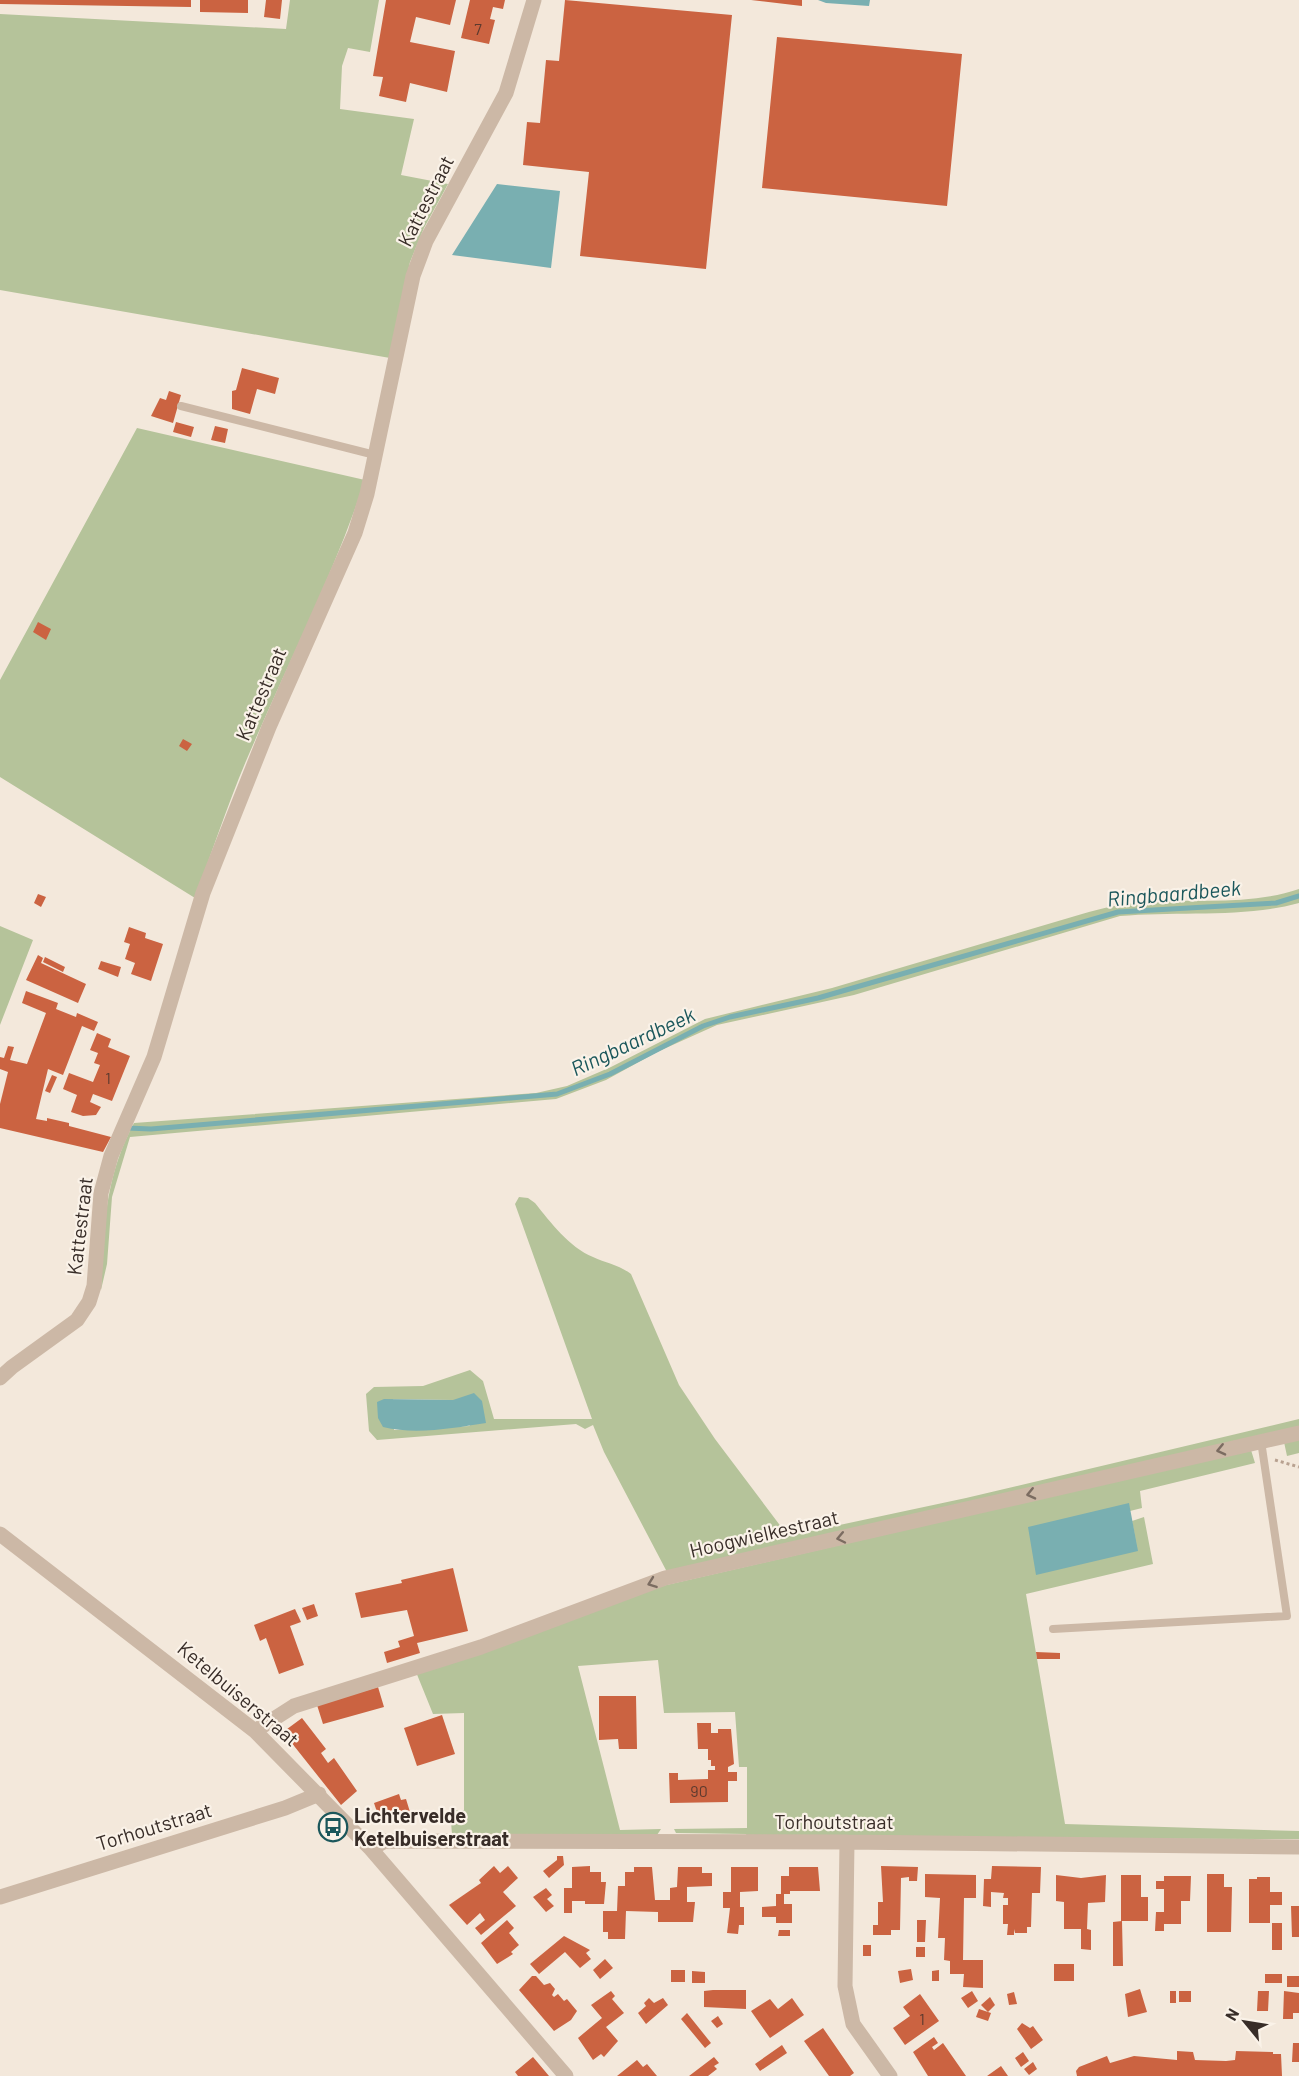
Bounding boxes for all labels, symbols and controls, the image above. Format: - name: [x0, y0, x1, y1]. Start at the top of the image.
- house number: 7: [474, 19, 482, 38]
- street label: Kattestraat: [392, 151, 458, 250]
- street label: Kattestraat: [230, 643, 290, 744]
- water label: Ringbaardbeek: [1106, 874, 1243, 911]
- water label: Ringbaardbeek: [566, 1001, 699, 1080]
- house number: 1: [105, 1068, 111, 1087]
- street label: Kattestraat: [61, 1175, 97, 1276]
- one-way arrow: [1217, 1443, 1227, 1456]
- one-way arrow: [1027, 1487, 1037, 1500]
- street label: Hoogwielkestraat: [687, 1504, 841, 1562]
- one-way arrow: [837, 1531, 847, 1544]
- one-way arrow: [647, 1576, 658, 1589]
- street label: Ketelbuiserstraat: [173, 1636, 304, 1751]
- house number: 90: [690, 1781, 708, 1800]
- street label: Torhoutstraat: [93, 1797, 214, 1855]
- place label: Lichtervelde Ketelbuiserstraat: [354, 1803, 509, 1850]
- street label: Torhoutstraat: [774, 1809, 894, 1833]
- bus stop icon: Lichtervelde Ketelbuiserstraat: [317, 1811, 349, 1843]
- north arrow: [1215, 1992, 1275, 2052]
- text: N: [1221, 2005, 1242, 2024]
- house number: 1: [919, 2009, 925, 2028]

